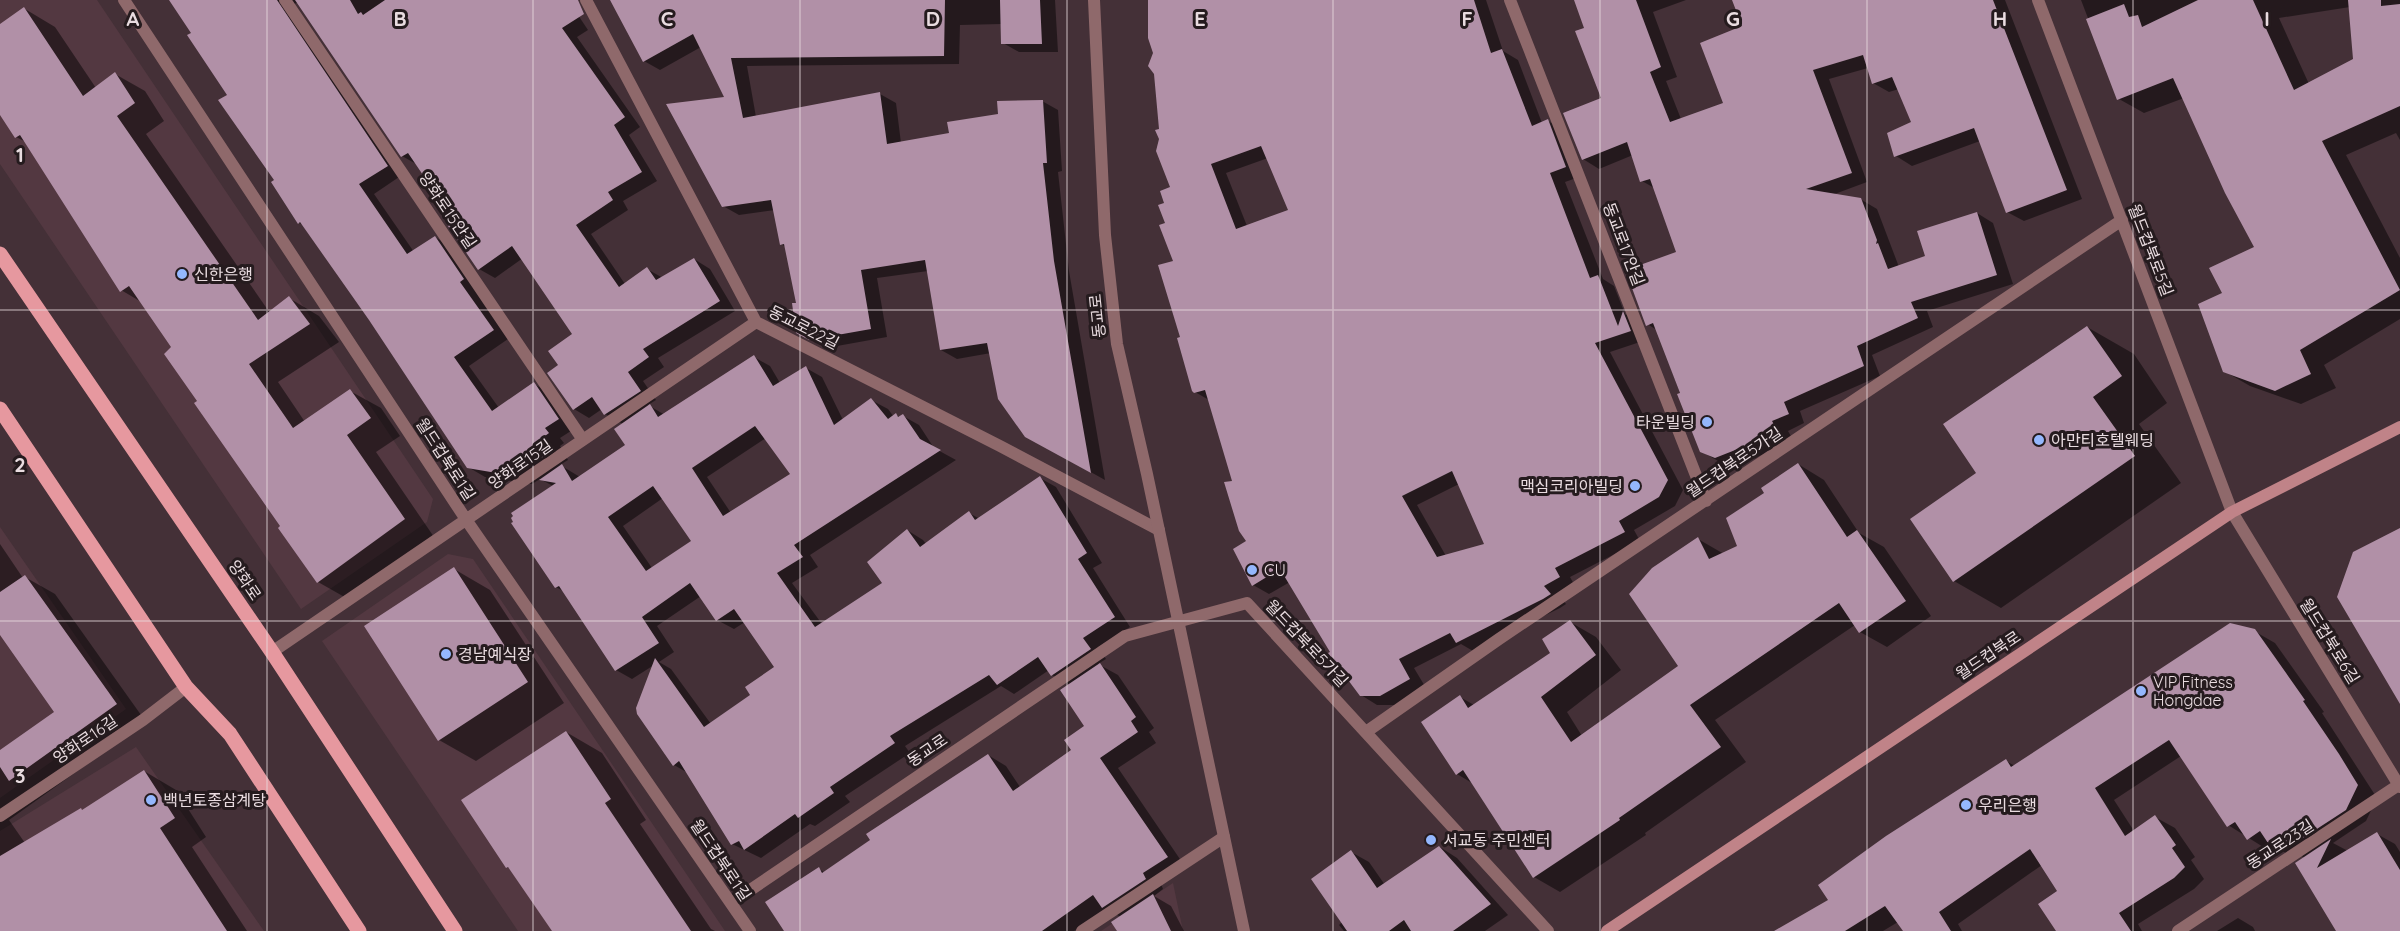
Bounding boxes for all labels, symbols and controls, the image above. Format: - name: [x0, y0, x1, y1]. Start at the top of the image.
- text: A: [127, 6, 140, 31]
- text: B: [393, 6, 407, 31]
- text: C: [661, 6, 674, 31]
- text: D: [926, 6, 940, 31]
- text: E: [1194, 6, 1206, 31]
- text: F: [1461, 6, 1473, 31]
- text: G: [1726, 6, 1740, 31]
- text: H: [1993, 6, 2007, 31]
- text: I: [2264, 6, 2270, 31]
- text: 1: [16, 142, 24, 167]
- street label: 양화로15안길: [415, 168, 481, 252]
- street label: 동교로17안길: [1599, 199, 1649, 289]
- street label: 월드컵북로5길: [2124, 201, 2178, 299]
- place label: 신한은행: [194, 264, 253, 284]
- marker: 신한은행: [175, 267, 189, 281]
- street label: 동교로: [1085, 293, 1109, 339]
- street label: 동교로22길: [765, 301, 843, 353]
- place label: 타운빌딩: [1636, 412, 1695, 432]
- street label: 월드컵북로1길: [412, 414, 480, 504]
- marker: 타운빌딩: [1700, 415, 1714, 429]
- street label: 월드컵북로5가길: [1682, 422, 1786, 502]
- place label: 아만티호텔웨딩: [2051, 430, 2154, 450]
- marker: 아만티호텔웨딩: [2032, 433, 2046, 447]
- street label: 양화로15길: [484, 435, 556, 493]
- text: 2: [14, 452, 26, 477]
- place label: 맥심코리아빌딩: [1520, 476, 1623, 496]
- marker: 맥심코리아빌딩: [1628, 479, 1642, 493]
- street label: 양화로: [224, 556, 266, 604]
- place label: CU: [1264, 560, 1286, 580]
- marker: CU: [1245, 563, 1259, 577]
- street label: 월드컵북로5가길: [1262, 595, 1352, 691]
- street label: 월드컵북로6길: [2296, 595, 2364, 687]
- street label: 월드컵북로: [1952, 626, 2024, 684]
- place label: 경남예식장: [458, 644, 532, 664]
- marker: 경남예식장: [439, 647, 453, 661]
- place label: VIP Fitness Hongdae: [2153, 672, 2233, 710]
- marker: VIP Fitness Hongdae: [2134, 684, 2148, 698]
- street label: 양화로16길: [49, 710, 121, 768]
- street label: 동교로: [903, 729, 951, 771]
- text: 3: [15, 763, 25, 788]
- place label: 백년토종삼계탕: [163, 790, 266, 810]
- marker: 백년토종삼계탕: [144, 793, 158, 807]
- place label: 우리은행: [1978, 795, 2037, 815]
- marker: 우리은행: [1959, 798, 1973, 812]
- street label: 월드컵북로1길: [686, 815, 756, 905]
- street label: 동교로23길: [2243, 815, 2317, 873]
- place label: 서교동 주민센터: [1443, 830, 1550, 850]
- marker: 서교동 주민센터: [1424, 833, 1438, 847]

